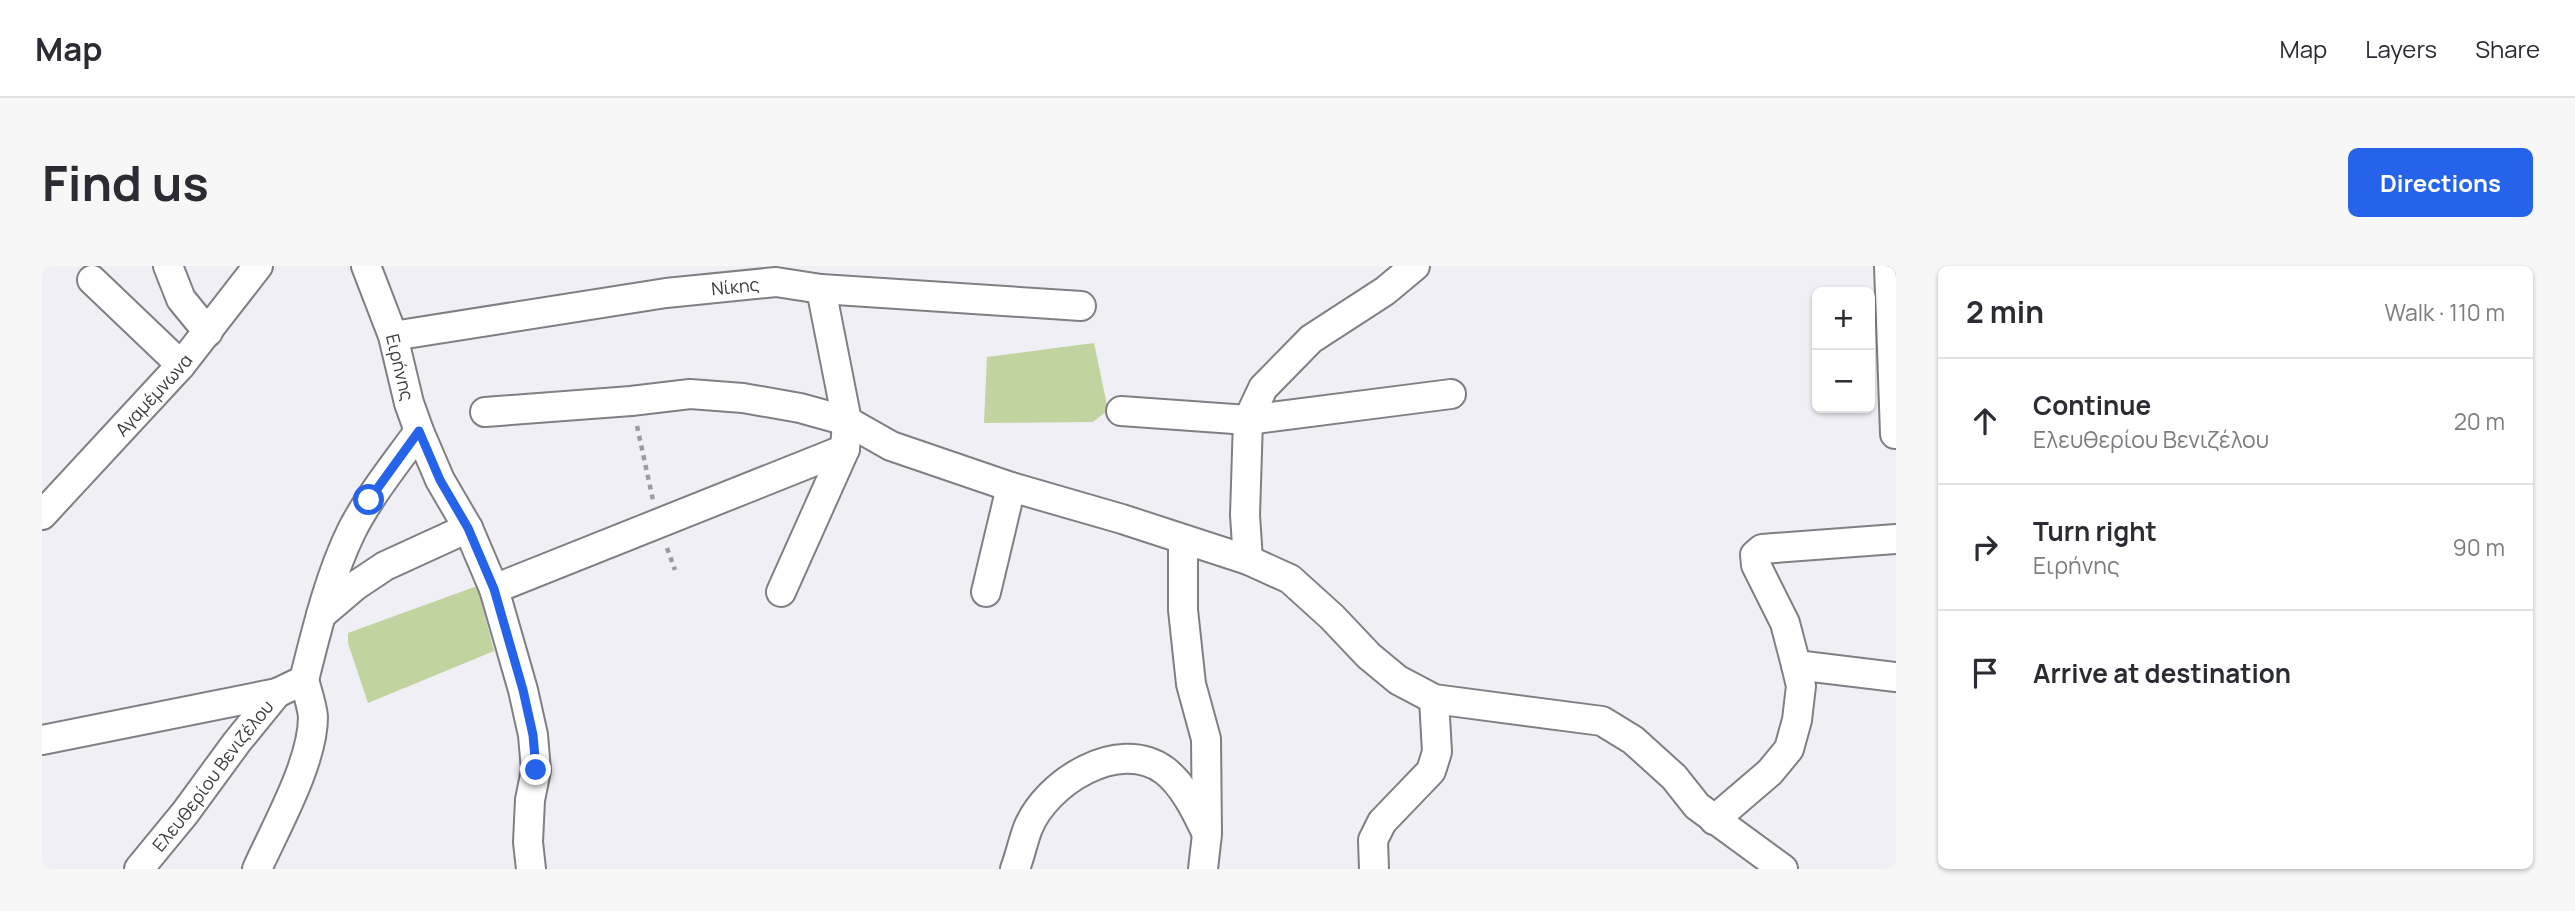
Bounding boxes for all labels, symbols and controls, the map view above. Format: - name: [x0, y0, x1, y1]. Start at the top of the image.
- text: Map: [35, 26, 103, 71]
- text: Map: [2280, 32, 2327, 65]
- text: Layers: [2365, 32, 2437, 65]
- text: Share: [2475, 32, 2540, 65]
- button: Directions: [2348, 148, 2533, 217]
- text: Find us: [42, 149, 209, 216]
- street label: Νίκης: [710, 272, 761, 300]
- map controls: [1812, 287, 1875, 413]
- button: +: [1812, 287, 1875, 350]
- text: 2 min: [1966, 291, 2044, 332]
- text: Walk · 110 m: [2384, 296, 2505, 328]
- street label: Ειρήνης: [381, 331, 420, 403]
- street label: Αγαμέμνωνα: [109, 349, 197, 441]
- button: −: [1812, 350, 1875, 413]
- text: Continue: [2033, 387, 2151, 423]
- icon: ahead: [1966, 402, 2004, 440]
- text: 20 m: [2454, 405, 2505, 437]
- text: Ελευθερίου Βενιζέλου: [2033, 423, 2269, 455]
- route start: [353, 484, 384, 515]
- text: Turn right: [2033, 513, 2157, 549]
- icon: right: [1966, 528, 2004, 566]
- text: 90 m: [2453, 531, 2505, 563]
- text: Ειρήνης: [2033, 549, 2120, 581]
- icon: arrive: [1966, 654, 2004, 692]
- text: Arrive at destination: [2033, 655, 2291, 691]
- street label: Ελευθερίου Βενιζέλου: [147, 695, 279, 856]
- route end: [520, 754, 551, 785]

